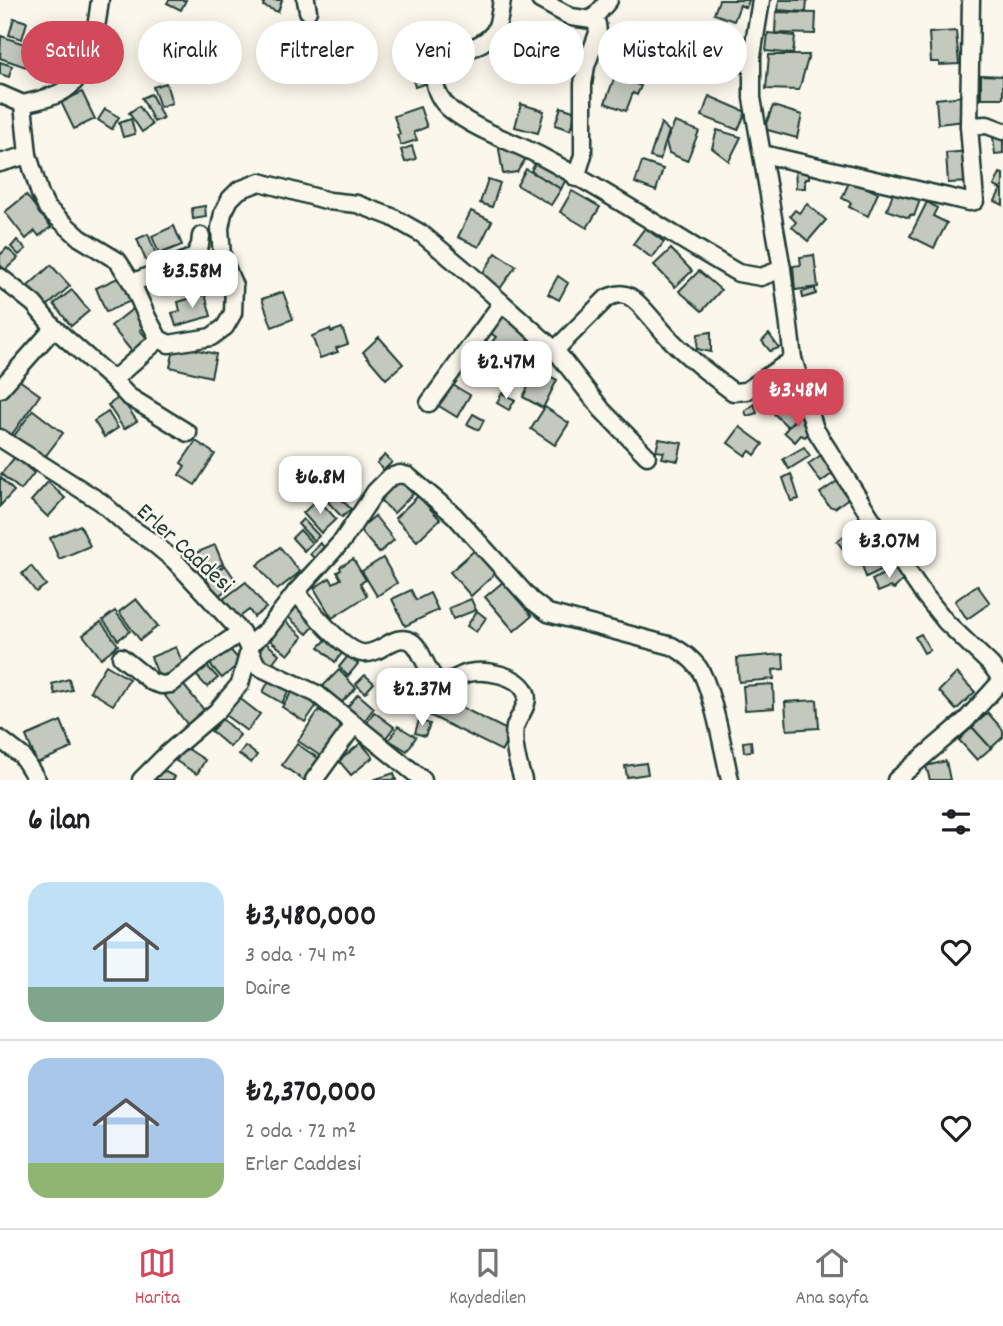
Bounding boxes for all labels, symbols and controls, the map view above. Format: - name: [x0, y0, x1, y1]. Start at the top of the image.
- chip: Satılık: [21, 21, 124, 84]
- chip: Kiralık: [138, 21, 242, 84]
- chip: Filtreler: [256, 21, 378, 84]
- chip: Yeni: [392, 21, 475, 84]
- chip: Daire: [489, 21, 584, 84]
- chip: Müstakil ev: [598, 21, 747, 84]
- pin: ₺3.58M: [135, 250, 249, 310]
- text: ₺3.58M: [162, 256, 222, 289]
- pin: ₺2.47M: [449, 342, 563, 401]
- text: ₺2.47M: [477, 347, 535, 380]
- pin: ₺3.48M: [741, 370, 855, 429]
- text: ₺3.48M: [768, 375, 828, 408]
- pin: ₺6.8M: [271, 456, 369, 516]
- text: ₺6.8M: [295, 462, 345, 495]
- street label: Erler Caddesi: [128, 496, 240, 602]
- pin: ₺3.07M: [832, 520, 946, 580]
- text: ₺3.07M: [858, 526, 920, 559]
- pin: ₺2.37M: [365, 668, 479, 728]
- text: ₺2.37M: [392, 674, 452, 707]
- text: 6 ilan: [28, 801, 90, 844]
- icon: filters: [937, 803, 975, 841]
- text: ₺3,480,000: [245, 897, 376, 940]
- icon: home: [84, 910, 168, 994]
- icon: heart: [937, 933, 975, 971]
- text: 3 oda · 74 m²: [245, 940, 356, 973]
- text: Daire: [245, 973, 291, 1006]
- text: ₺2,370,000: [245, 1073, 376, 1116]
- icon: home: [84, 1086, 168, 1170]
- icon: heart: [937, 1109, 975, 1147]
- text: 2 oda · 72 m²: [245, 1116, 356, 1149]
- text: Erler Caddesi: [245, 1149, 361, 1182]
- tab: Harita: [135, 1244, 180, 1313]
- tab: Kaydedilen: [449, 1244, 526, 1313]
- tab: Ana sayfa: [796, 1244, 868, 1313]

